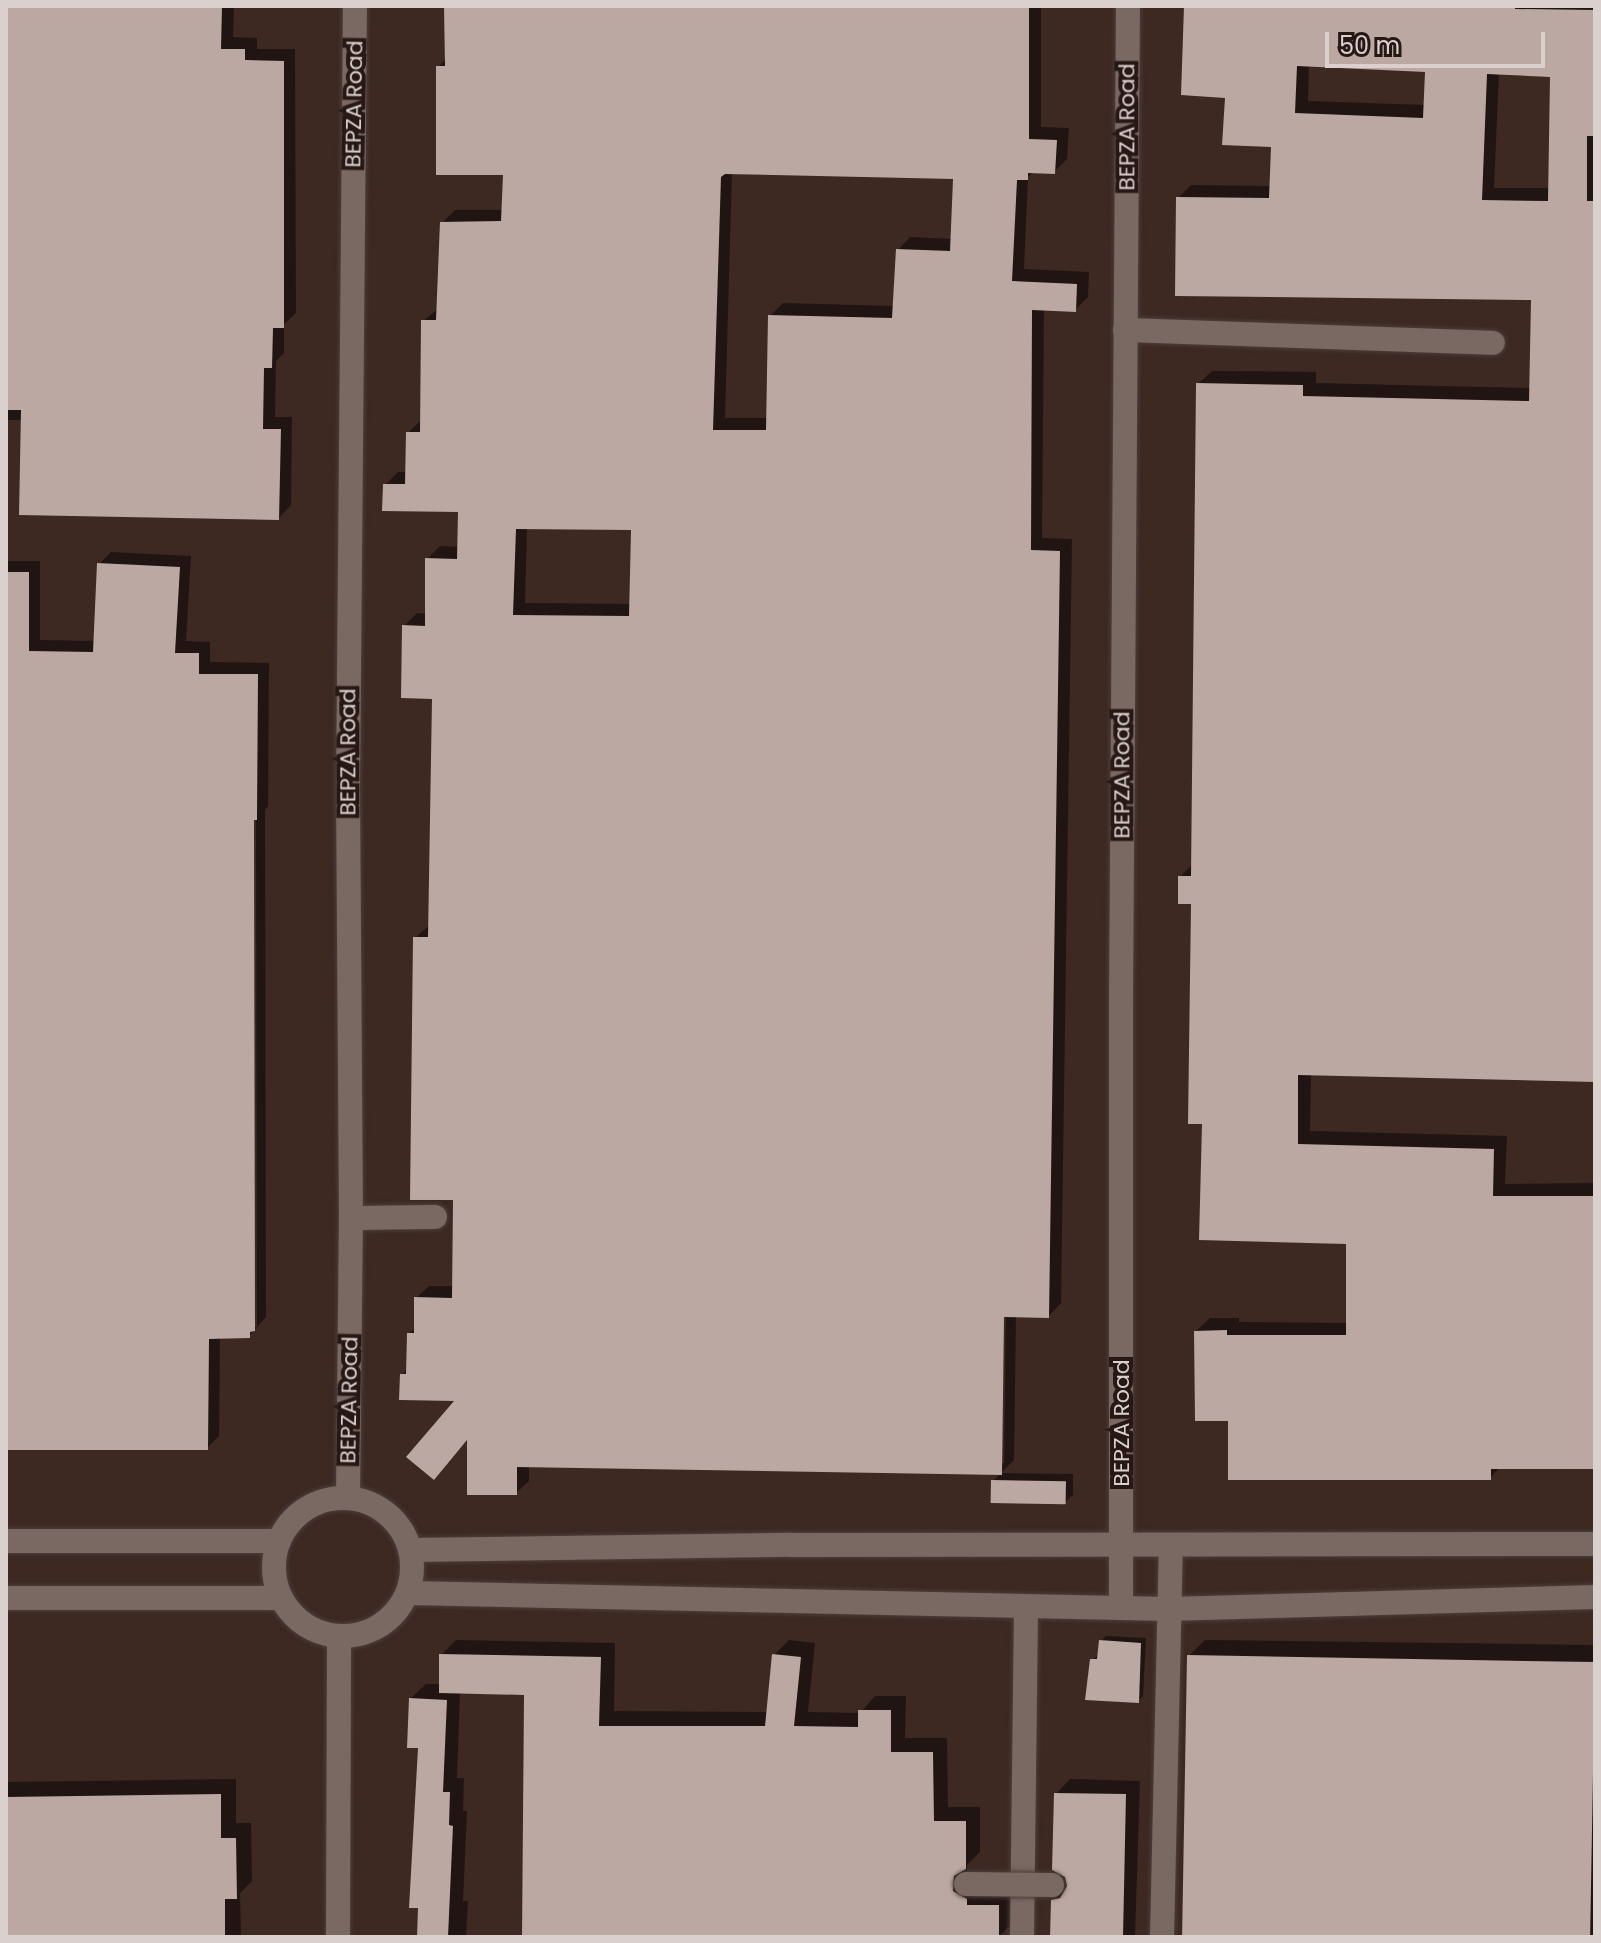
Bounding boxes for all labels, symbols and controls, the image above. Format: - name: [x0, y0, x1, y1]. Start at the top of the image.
- scale bar: [1329, 16, 1549, 66]
- text: 50 m: [1339, 29, 1400, 62]
- street label: BEPZA Road: [340, 40, 368, 168]
- street label: BEPZA Road: [1114, 63, 1140, 191]
- street label: BEPZA Road: [335, 688, 361, 816]
- street label: BEPZA Road: [1109, 711, 1135, 839]
- street label: BEPZA Road: [335, 1336, 363, 1464]
- street label: BEPZA Road: [1109, 1359, 1135, 1487]

